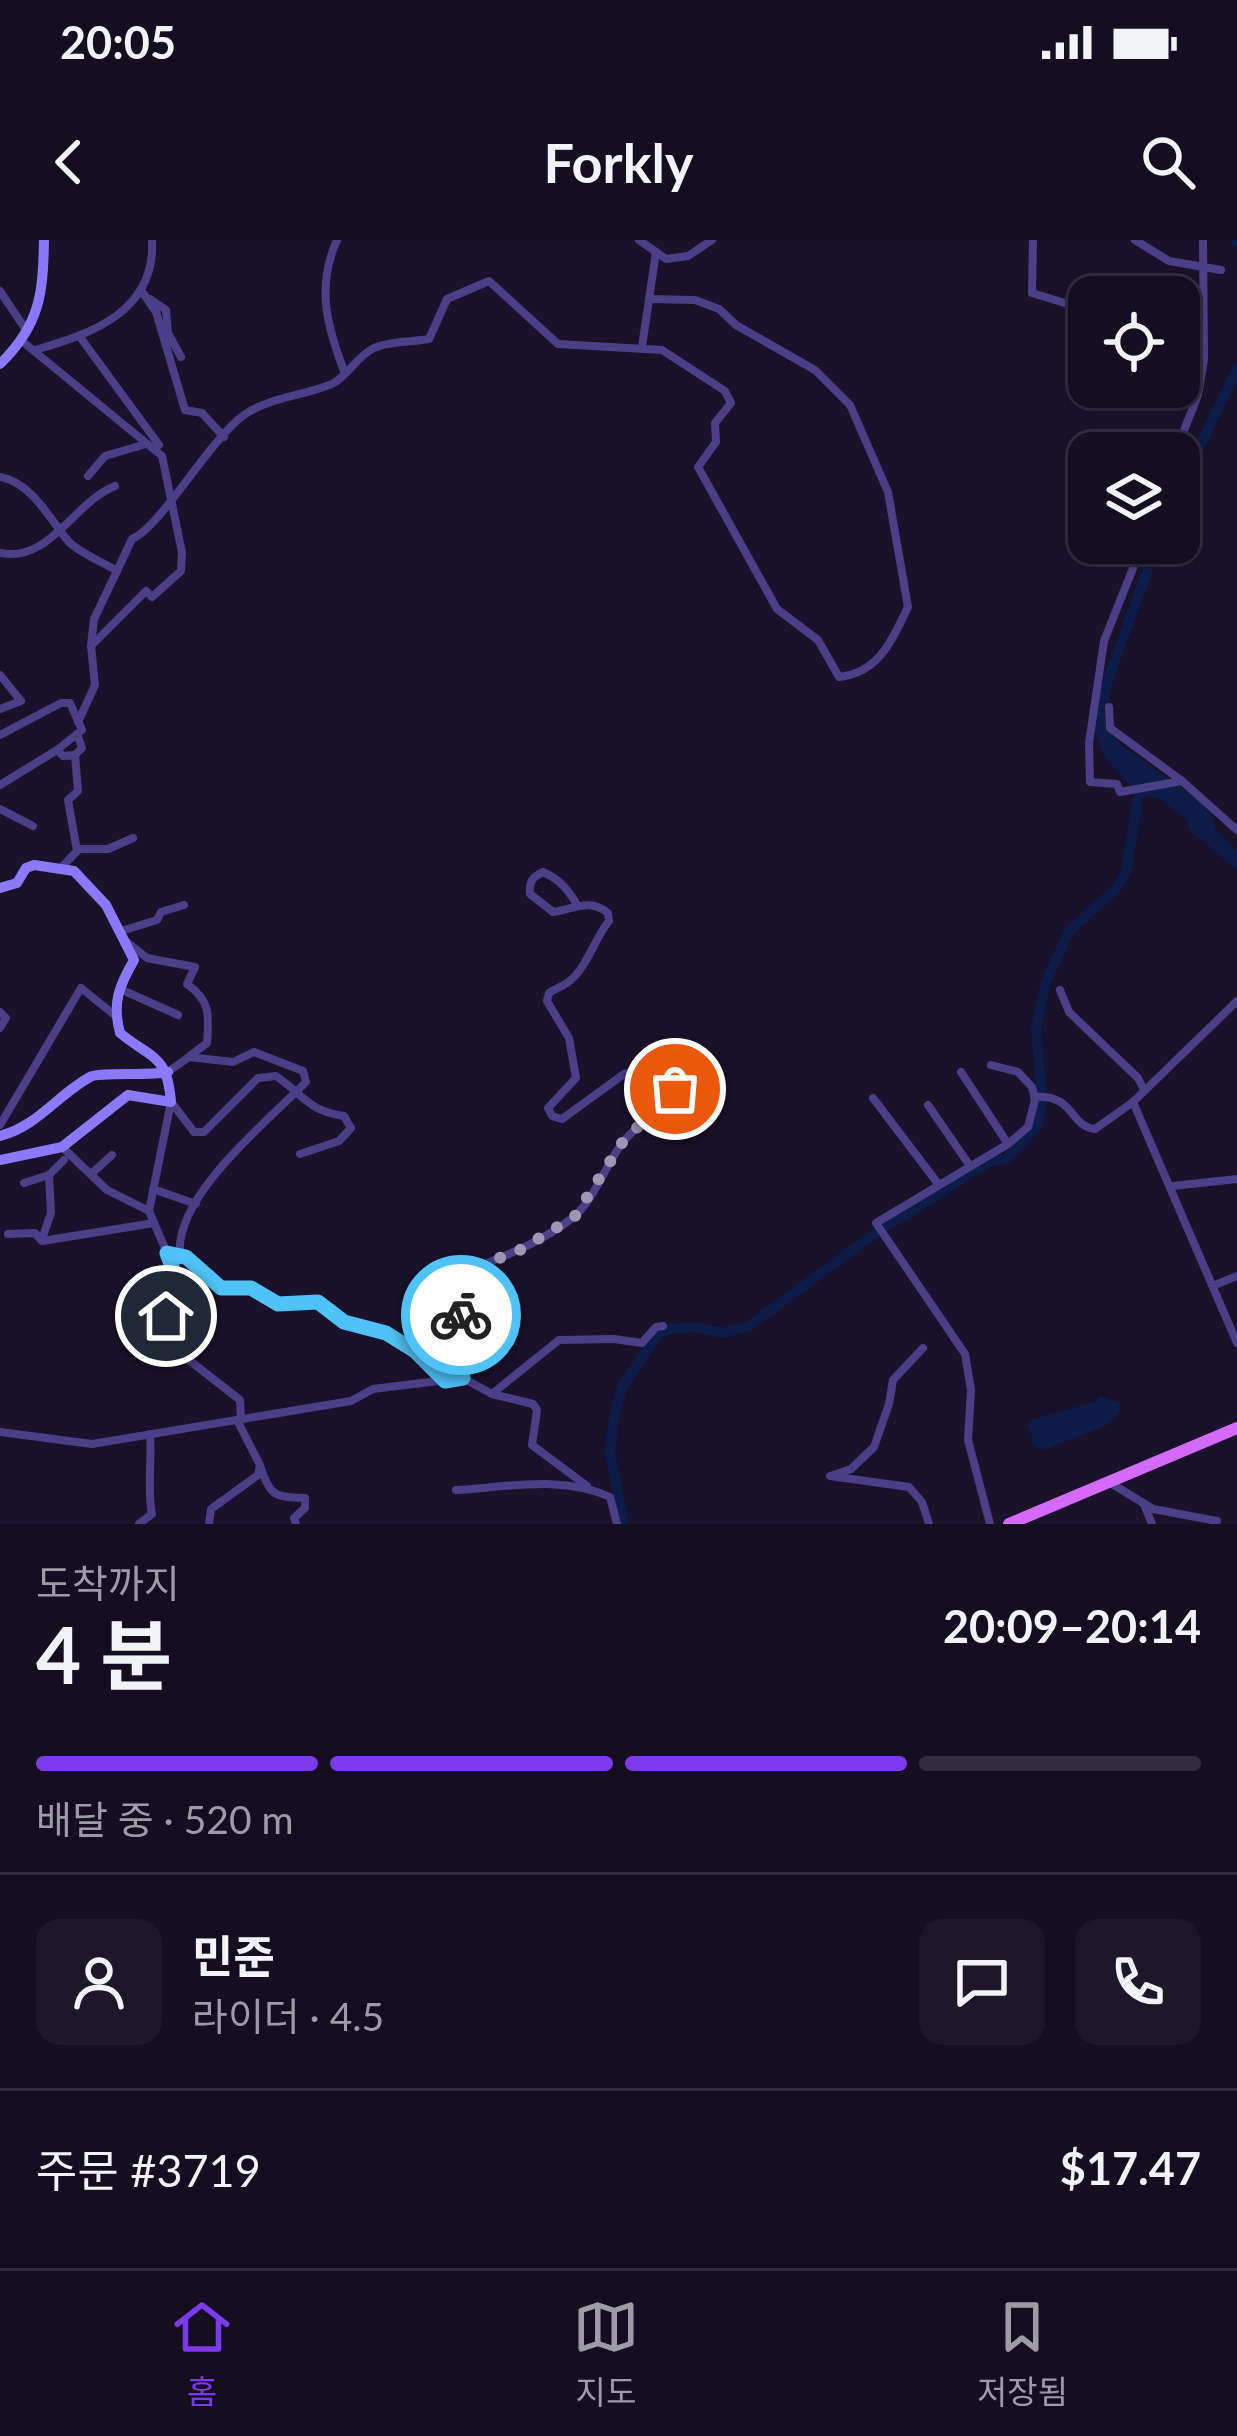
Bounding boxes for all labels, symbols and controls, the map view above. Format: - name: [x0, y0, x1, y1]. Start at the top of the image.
- text: 20:05: [60, 15, 176, 69]
- icon: back: [36, 129, 102, 195]
- icon: search: [1135, 129, 1201, 195]
- text: Forkly: [543, 130, 694, 195]
- map controls: [1068, 276, 1200, 564]
- button: locate: [1068, 276, 1200, 408]
- button: layers: [1068, 432, 1200, 564]
- pin: [624, 1038, 726, 1140]
- icon: bag: [642, 1056, 708, 1122]
- courier: [401, 1255, 521, 1375]
- pin: [115, 1265, 217, 1367]
- icon: bike: [428, 1282, 494, 1348]
- icon: home: [133, 1283, 199, 1349]
- text: 도착까지: [36, 1560, 180, 1606]
- text: 20:09–20:14: [943, 1599, 1201, 1653]
- text: 4 분: [36, 1607, 172, 1701]
- text: 배달 중 · 520 m: [36, 1796, 294, 1842]
- button: person: [36, 1919, 162, 2045]
- button: chat: [919, 1919, 1045, 2045]
- button: phone: [1075, 1919, 1201, 2045]
- text: 민준: [192, 1929, 275, 1983]
- text: 라이더 · 4.5: [192, 1993, 384, 2039]
- text: $17.47: [1060, 2141, 1201, 2195]
- text: 주문 #3719: [36, 2143, 261, 2197]
- tab: 홈: [169, 2294, 235, 2414]
- tab: 지도: [573, 2294, 639, 2414]
- tab: 저장됨: [977, 2294, 1068, 2414]

